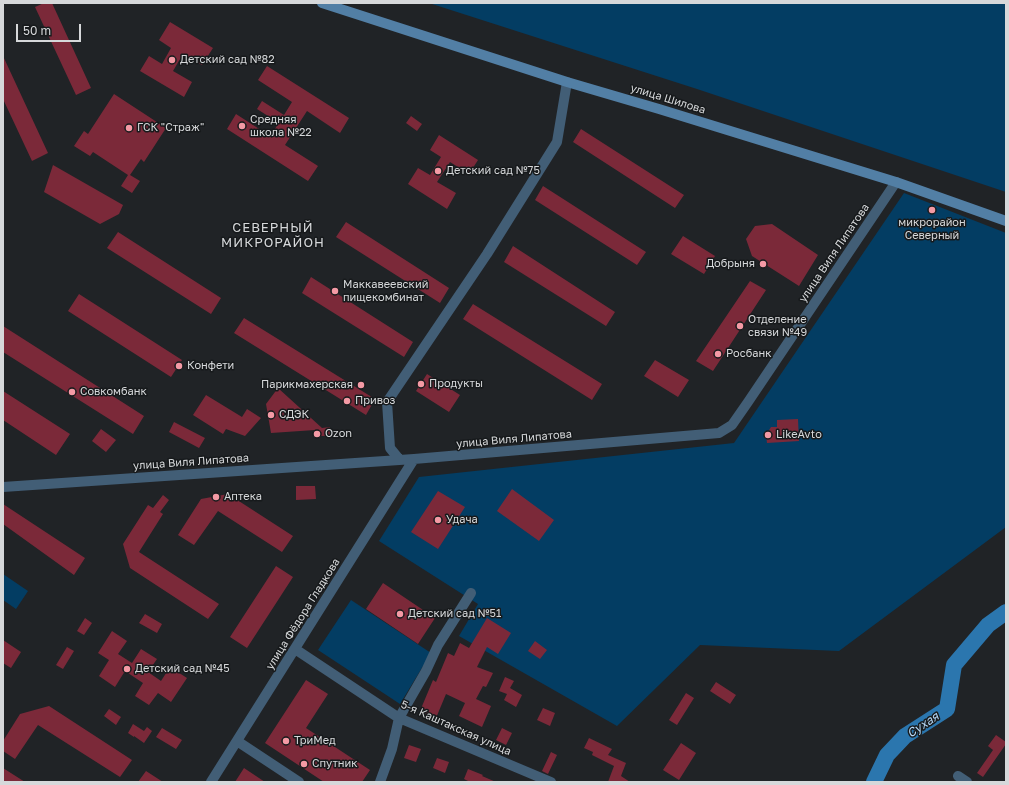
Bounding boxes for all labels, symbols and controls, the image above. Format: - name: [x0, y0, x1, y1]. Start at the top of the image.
- scale bar: [18, 16, 83, 42]
- text: 50 m: [23, 23, 51, 38]
- place label: Детский сад №82: [180, 53, 275, 67]
- marker: Детский сад №82: [167, 55, 177, 65]
- street label: улица Шилова: [629, 81, 707, 117]
- place label: Средняя школа №22: [250, 113, 312, 139]
- place label: ГСК "Страж": [137, 121, 204, 135]
- marker: Средняя школа №22: [237, 121, 247, 131]
- marker: ГСК "Страж": [124, 123, 134, 133]
- place label: Детский сад №75: [446, 164, 540, 178]
- marker: Детский сад №75: [433, 166, 443, 176]
- street label: улица Виля Липатова: [796, 201, 872, 305]
- marker: микрорайон Северный: [927, 205, 937, 215]
- place label: микрорайон Северный: [898, 216, 966, 242]
- district label: СЕВЕРНЫЙ МИКРОРАЙОН: [221, 220, 325, 251]
- place label: Добрыня: [706, 257, 755, 271]
- marker: Добрыня: [758, 259, 768, 269]
- place label: Маккавеевский пищекомбинат: [343, 278, 428, 304]
- marker: Маккавеевский пищекомбинат: [330, 286, 340, 296]
- place label: Отделение связи №49: [748, 313, 807, 339]
- marker: Отделение связи №49: [735, 321, 745, 331]
- place label: Росбанк: [726, 347, 771, 361]
- marker: Росбанк: [713, 349, 723, 359]
- place label: Конфети: [187, 359, 234, 373]
- marker: Конфети: [174, 361, 184, 371]
- place label: Продукты: [429, 377, 483, 391]
- place label: Парикмахерская: [261, 378, 353, 392]
- marker: Продукты: [416, 379, 426, 389]
- marker: Парикмахерская: [356, 380, 366, 390]
- place label: Совкомбанк: [80, 385, 147, 399]
- marker: Совкомбанк: [67, 387, 77, 397]
- place label: Привоз: [355, 394, 395, 408]
- marker: Привоз: [342, 396, 352, 406]
- place label: СДЭК: [279, 408, 309, 422]
- marker: СДЭК: [266, 410, 276, 420]
- place label: Ozon: [325, 427, 352, 441]
- street label: улица Виля Липатова: [456, 427, 572, 451]
- place label: LikeAvto: [776, 428, 822, 442]
- marker: Ozon: [312, 429, 322, 439]
- marker: LikeAvto: [763, 430, 773, 440]
- street label: улица Виля Липатова: [133, 451, 249, 473]
- place label: Аптека: [224, 490, 262, 504]
- marker: Аптека: [211, 492, 221, 502]
- place label: Удача: [446, 513, 478, 527]
- marker: Удача: [433, 515, 443, 525]
- street label: улица Фёдора Гладкова: [263, 556, 343, 672]
- place label: Детский сад №51: [408, 607, 501, 621]
- marker: Детский сад №51: [395, 609, 405, 619]
- place label: Детский сад №45: [135, 662, 230, 676]
- marker: Детский сад №45: [122, 664, 132, 674]
- street label: 5-я Каштакская улица: [399, 698, 513, 758]
- water label: Сухая: [904, 709, 942, 741]
- place label: ТриМед: [294, 734, 336, 748]
- marker: ТриМед: [281, 736, 291, 746]
- place label: Спутник: [312, 757, 358, 771]
- marker: Спутник: [299, 759, 309, 769]

